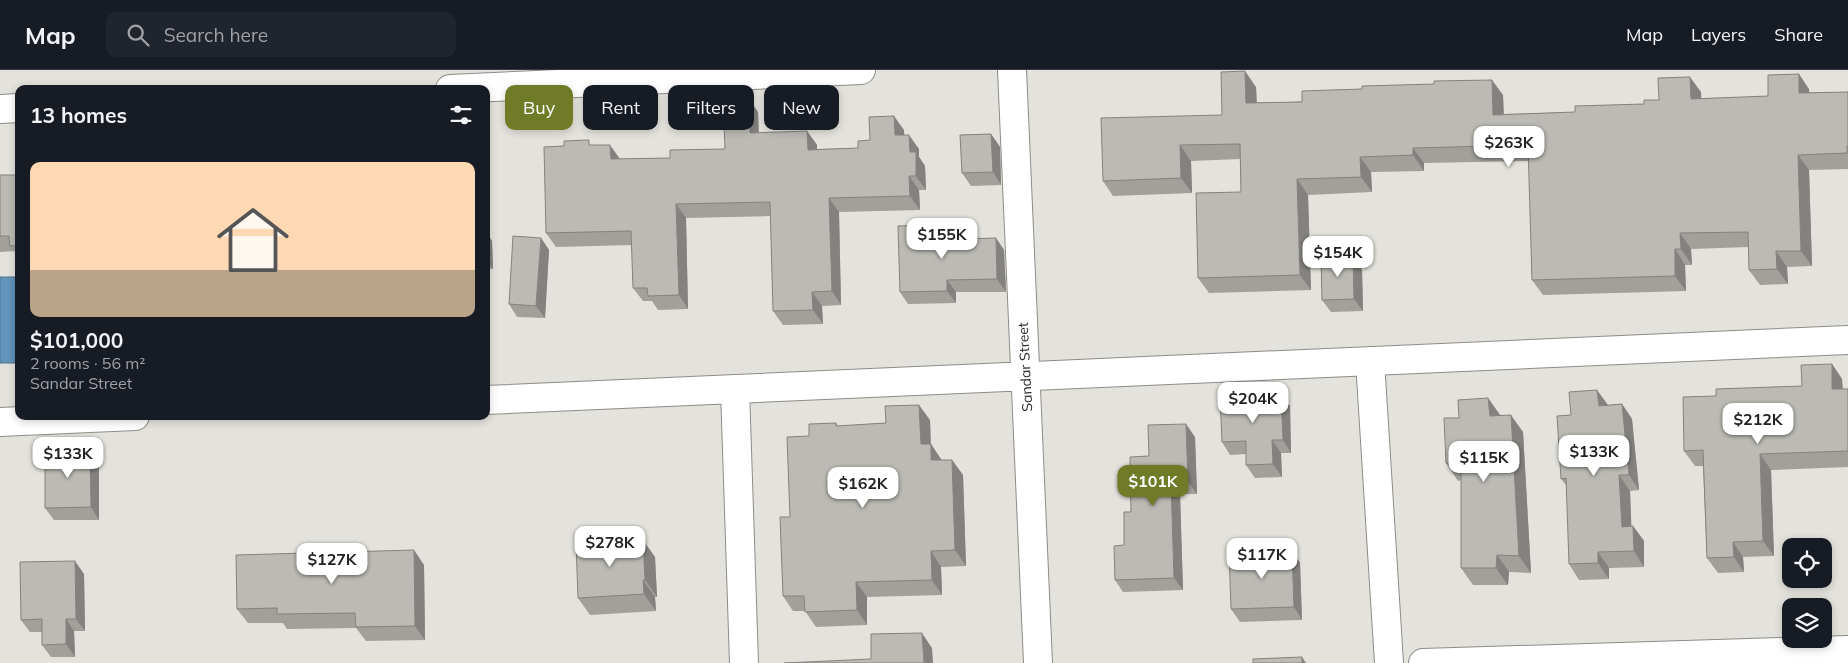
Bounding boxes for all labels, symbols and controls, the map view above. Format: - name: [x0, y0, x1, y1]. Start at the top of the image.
- search box: [106, 12, 456, 57]
- text: Map: [25, 20, 76, 50]
- icon: search: [124, 21, 152, 49]
- text: Search here: [164, 23, 268, 47]
- text: Map: [1626, 23, 1663, 46]
- text: Layers: [1691, 23, 1746, 46]
- text: Share: [1774, 23, 1823, 46]
- chip: Buy: [505, 85, 573, 130]
- chip: Rent: [583, 85, 658, 130]
- chip: Filters: [668, 85, 754, 130]
- chip: New: [764, 85, 839, 130]
- icon: filters: [447, 101, 475, 129]
- text: 13 homes: [30, 102, 127, 128]
- pin: $263K: [1474, 126, 1544, 168]
- text: $263K: [1484, 132, 1534, 152]
- icon: home: [208, 195, 298, 285]
- pin: $155K: [907, 218, 977, 260]
- text: $155K: [917, 224, 967, 244]
- pin: $154K: [1303, 236, 1373, 278]
- text: $154K: [1313, 242, 1363, 262]
- street label: Sandar Street: [1014, 322, 1036, 412]
- text: $101,000: [30, 327, 123, 353]
- text: 2 rooms · 56 m²: [30, 353, 145, 373]
- text: Sandar Street: [30, 373, 132, 393]
- pin: $204K: [1218, 382, 1288, 424]
- text: $204K: [1228, 388, 1278, 408]
- pin: $212K: [1723, 402, 1793, 445]
- text: $212K: [1733, 409, 1783, 429]
- pin: $133K: [1559, 434, 1629, 477]
- pin: $133K: [33, 436, 103, 479]
- pin: $115K: [1449, 440, 1519, 483]
- text: $133K: [1569, 441, 1619, 461]
- text: $133K: [43, 443, 93, 463]
- text: $115K: [1459, 447, 1509, 467]
- pin: $101K: [1118, 464, 1188, 507]
- pin: $162K: [828, 466, 898, 509]
- text: $101K: [1128, 471, 1178, 491]
- text: $162K: [838, 473, 888, 493]
- pin: $278K: [575, 526, 645, 568]
- text: $278K: [585, 532, 635, 552]
- pin: $117K: [1227, 538, 1297, 580]
- map controls: [1782, 538, 1832, 648]
- button: locate: [1782, 538, 1832, 588]
- pin: $127K: [297, 542, 367, 585]
- text: $117K: [1237, 544, 1287, 564]
- text: $127K: [307, 549, 357, 569]
- button: layers: [1782, 598, 1832, 648]

